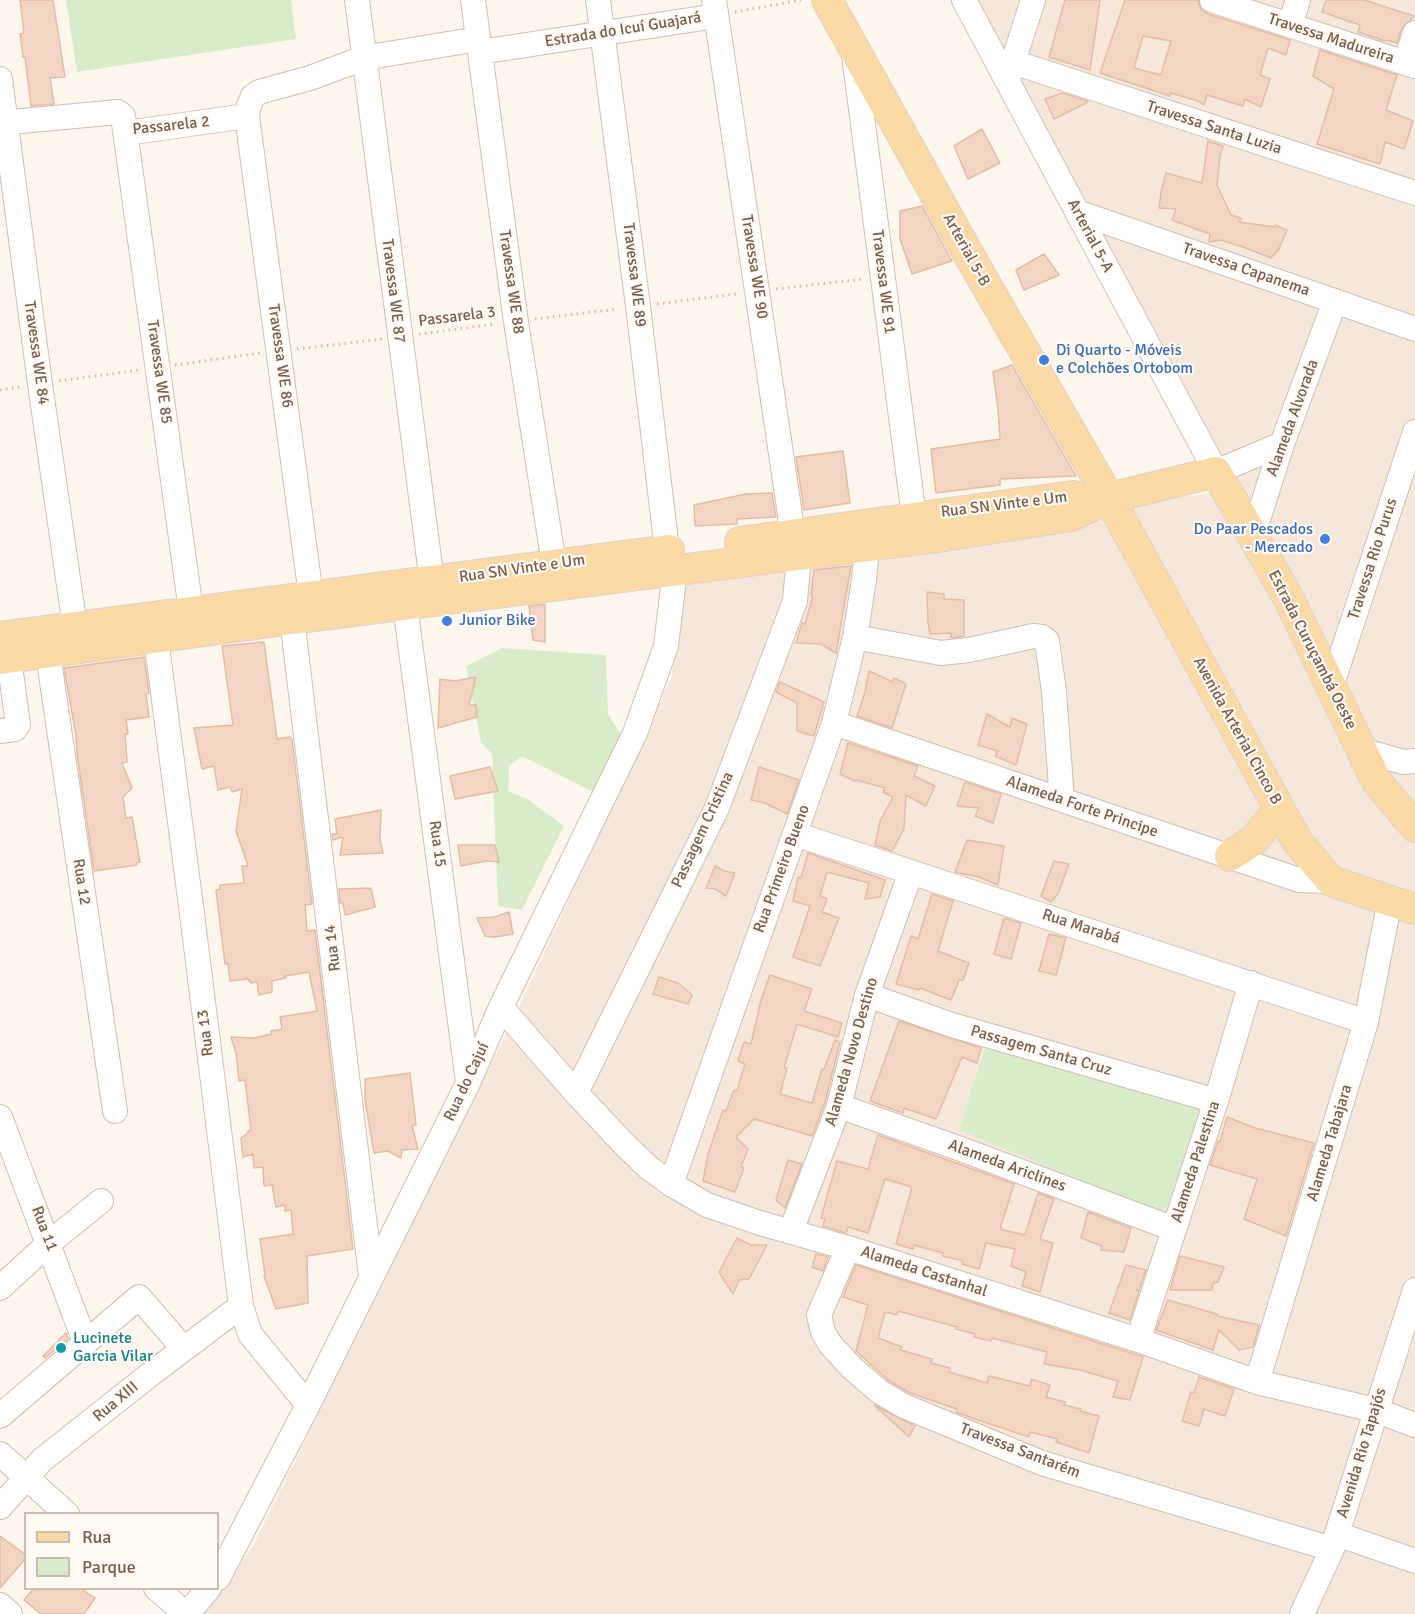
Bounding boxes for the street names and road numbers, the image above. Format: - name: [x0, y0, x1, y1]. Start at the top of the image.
- street label: Estrada do Icuí Guajará: [543, 8, 703, 52]
- street label: Travessa Madureira: [1266, 10, 1396, 68]
- street label: Travessa Santa Luzia: [1144, 97, 1284, 159]
- street label: Passarela 2: [131, 112, 211, 140]
- street label: Arterial 5-A: [1063, 196, 1117, 276]
- street label: Arterial 5-B: [938, 210, 994, 290]
- street label: Travessa WE 90: [736, 214, 772, 320]
- street label: Travessa WE 89: [618, 222, 650, 328]
- street label: Travessa WE 88: [494, 229, 528, 335]
- street label: Travessa WE 91: [867, 229, 899, 335]
- street label: Travessa WE 87: [377, 238, 409, 344]
- street label: Travessa Capanema: [1180, 239, 1312, 301]
- street label: Travessa WE 84: [19, 300, 53, 406]
- street label: Travessa WE 86: [263, 303, 297, 409]
- street label: Passarela 3: [417, 303, 497, 331]
- street label: Travessa WE 85: [142, 319, 176, 425]
- street label: Alameda Alvorada: [1263, 357, 1323, 479]
- street label: Rua SN Vinte e Um: [940, 488, 1068, 522]
- street label: Travessa Rio Purus: [1344, 496, 1402, 622]
- street label: Rua SN Vinte e Um: [458, 551, 586, 587]
- street label: Estrada Curuçambá Oeste: [1263, 567, 1361, 733]
- street label: Avenida Arterial Cinco B: [1188, 654, 1286, 808]
- street label: Passagem Cristina: [668, 769, 738, 891]
- street label: Alameda Forte Principe: [1004, 772, 1160, 842]
- street label: Rua Primeiro Bueno: [750, 802, 814, 936]
- street label: Rua 15: [424, 819, 450, 869]
- street label: Rua 12: [68, 857, 94, 907]
- street label: Rua Marabá: [1039, 905, 1123, 949]
- street label: Rua 14: [321, 924, 345, 972]
- street label: Alameda Novo Destino: [822, 975, 882, 1129]
- street label: Rua 13: [194, 1009, 218, 1057]
- street label: Passagem Santa Cruz: [968, 1022, 1114, 1080]
- street label: Rua do Cajuí: [440, 1039, 494, 1125]
- street label: Alameda Tabajara: [1303, 1082, 1357, 1204]
- street label: Alameda Palestina: [1167, 1099, 1225, 1225]
- street label: Alameda Ariclines: [946, 1136, 1068, 1196]
- street label: Rua 11: [27, 1204, 61, 1254]
- street label: Alameda Castanhal: [858, 1242, 990, 1302]
- street label: Rua XIII: [89, 1378, 143, 1426]
- street label: Avenida Rio Tapajós: [1333, 1386, 1391, 1520]
- street label: Travessa Santarém: [957, 1419, 1083, 1483]

